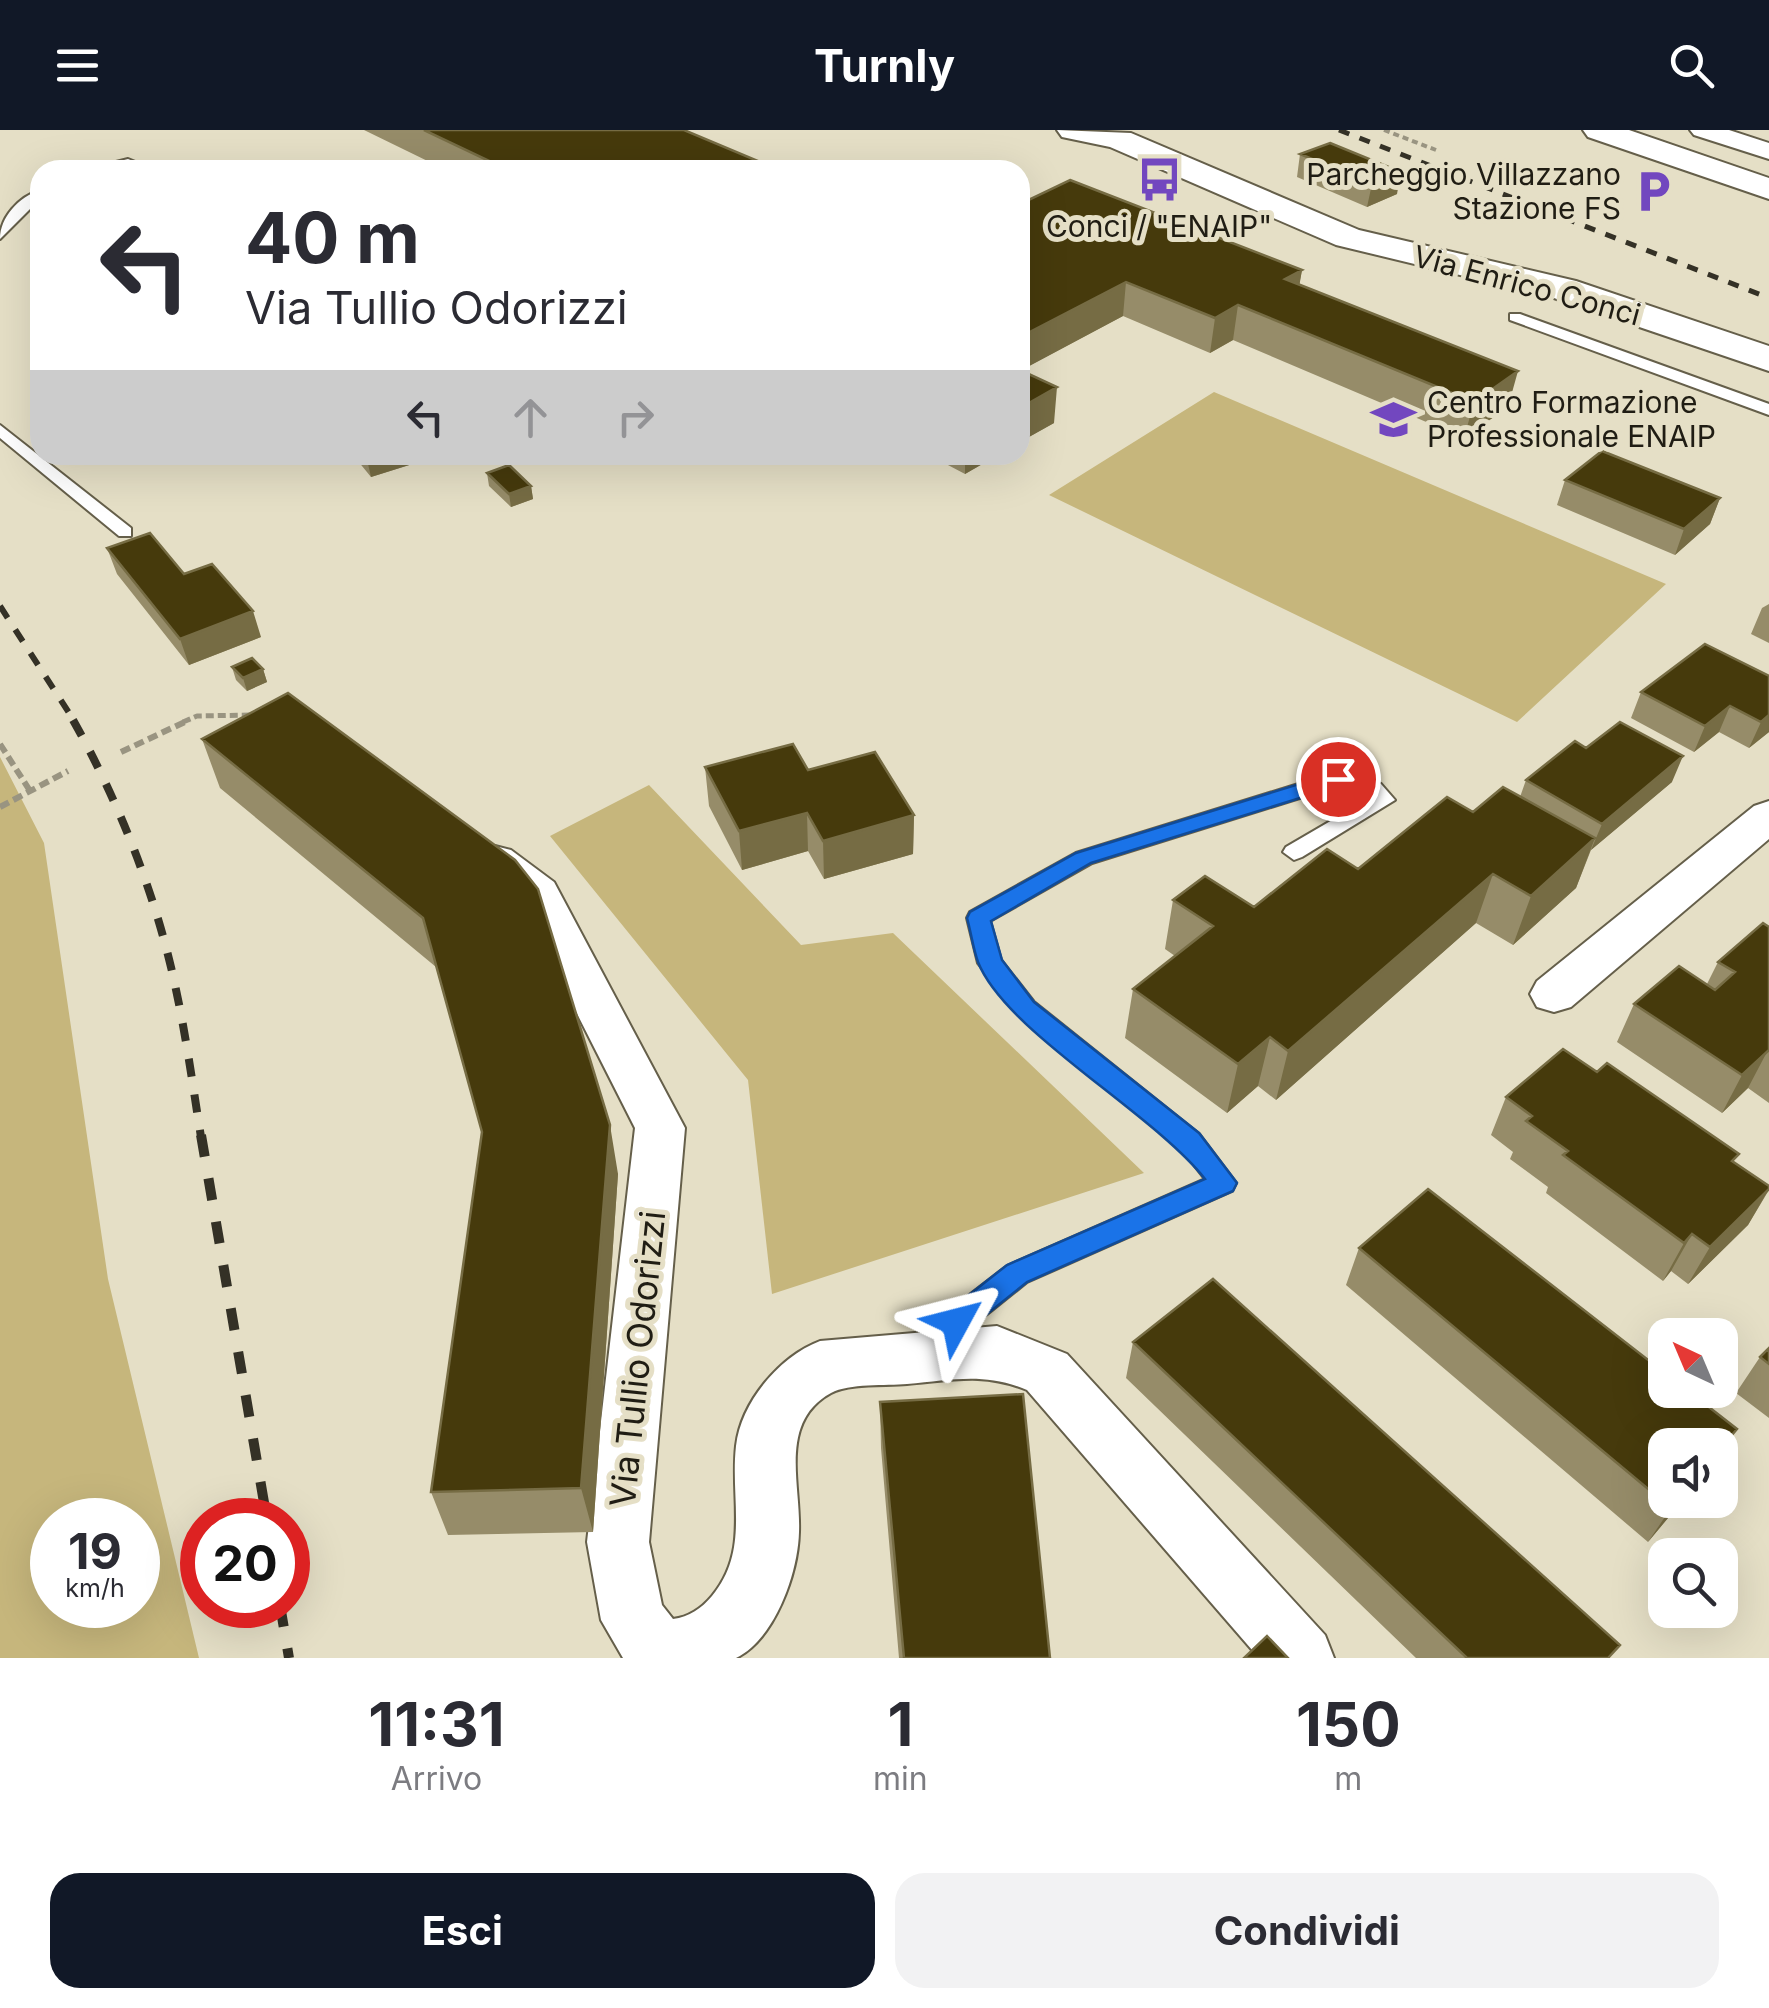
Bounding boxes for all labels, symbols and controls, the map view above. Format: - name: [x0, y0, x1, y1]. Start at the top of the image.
- icon: menu: [50, 38, 105, 93]
- text: Turnly: [814, 38, 955, 93]
- icon: search: [1664, 38, 1719, 93]
- bus stop icon: Conci / "ENAIP": [1135, 155, 1183, 203]
- place label: Parcheggio Villazzano Stazione FS: [1306, 156, 1621, 226]
- parking icon: Parcheggio Villazzano Stazione FS: [1630, 167, 1678, 215]
- text: 40 m: [245, 195, 420, 280]
- icon: left: [80, 200, 210, 330]
- place label: Conci / "ENAIP": [1046, 208, 1272, 244]
- street label: Via Enrico Conci: [1410, 237, 1644, 333]
- text: Via Tullio Odorizzi: [245, 280, 628, 335]
- place label: Centro Formazione Professionale ENAIP: [1427, 384, 1716, 454]
- icon: left: [398, 390, 453, 445]
- icon: ahead: [503, 390, 558, 445]
- icon: right: [608, 390, 663, 445]
- school or university icon: Centro Formazione Professionale ENAIP: [1370, 395, 1418, 443]
- pin: [1296, 737, 1381, 822]
- icon: arrive: [1311, 752, 1366, 807]
- street label: Via Tullio Odorizzi: [601, 1209, 673, 1509]
- position arrow: [904, 1270, 1008, 1374]
- north arrow: [1648, 1318, 1738, 1408]
- map controls: [1648, 1318, 1738, 1628]
- button: sound: [1648, 1428, 1738, 1518]
- speed limit sign: 20: [180, 1498, 310, 1628]
- text: 19: [68, 1521, 122, 1581]
- button: search: [1648, 1538, 1738, 1628]
- text: km/h: [65, 1573, 125, 1603]
- text: 11:31: [368, 1688, 505, 1760]
- text: 1: [887, 1688, 913, 1760]
- text: 150: [1296, 1688, 1401, 1760]
- text: Arrivo: [391, 1759, 482, 1798]
- text: min: [873, 1759, 928, 1798]
- text: m: [1334, 1759, 1362, 1798]
- button: Esci: [50, 1873, 875, 1988]
- button: Condividi: [895, 1873, 1719, 1988]

